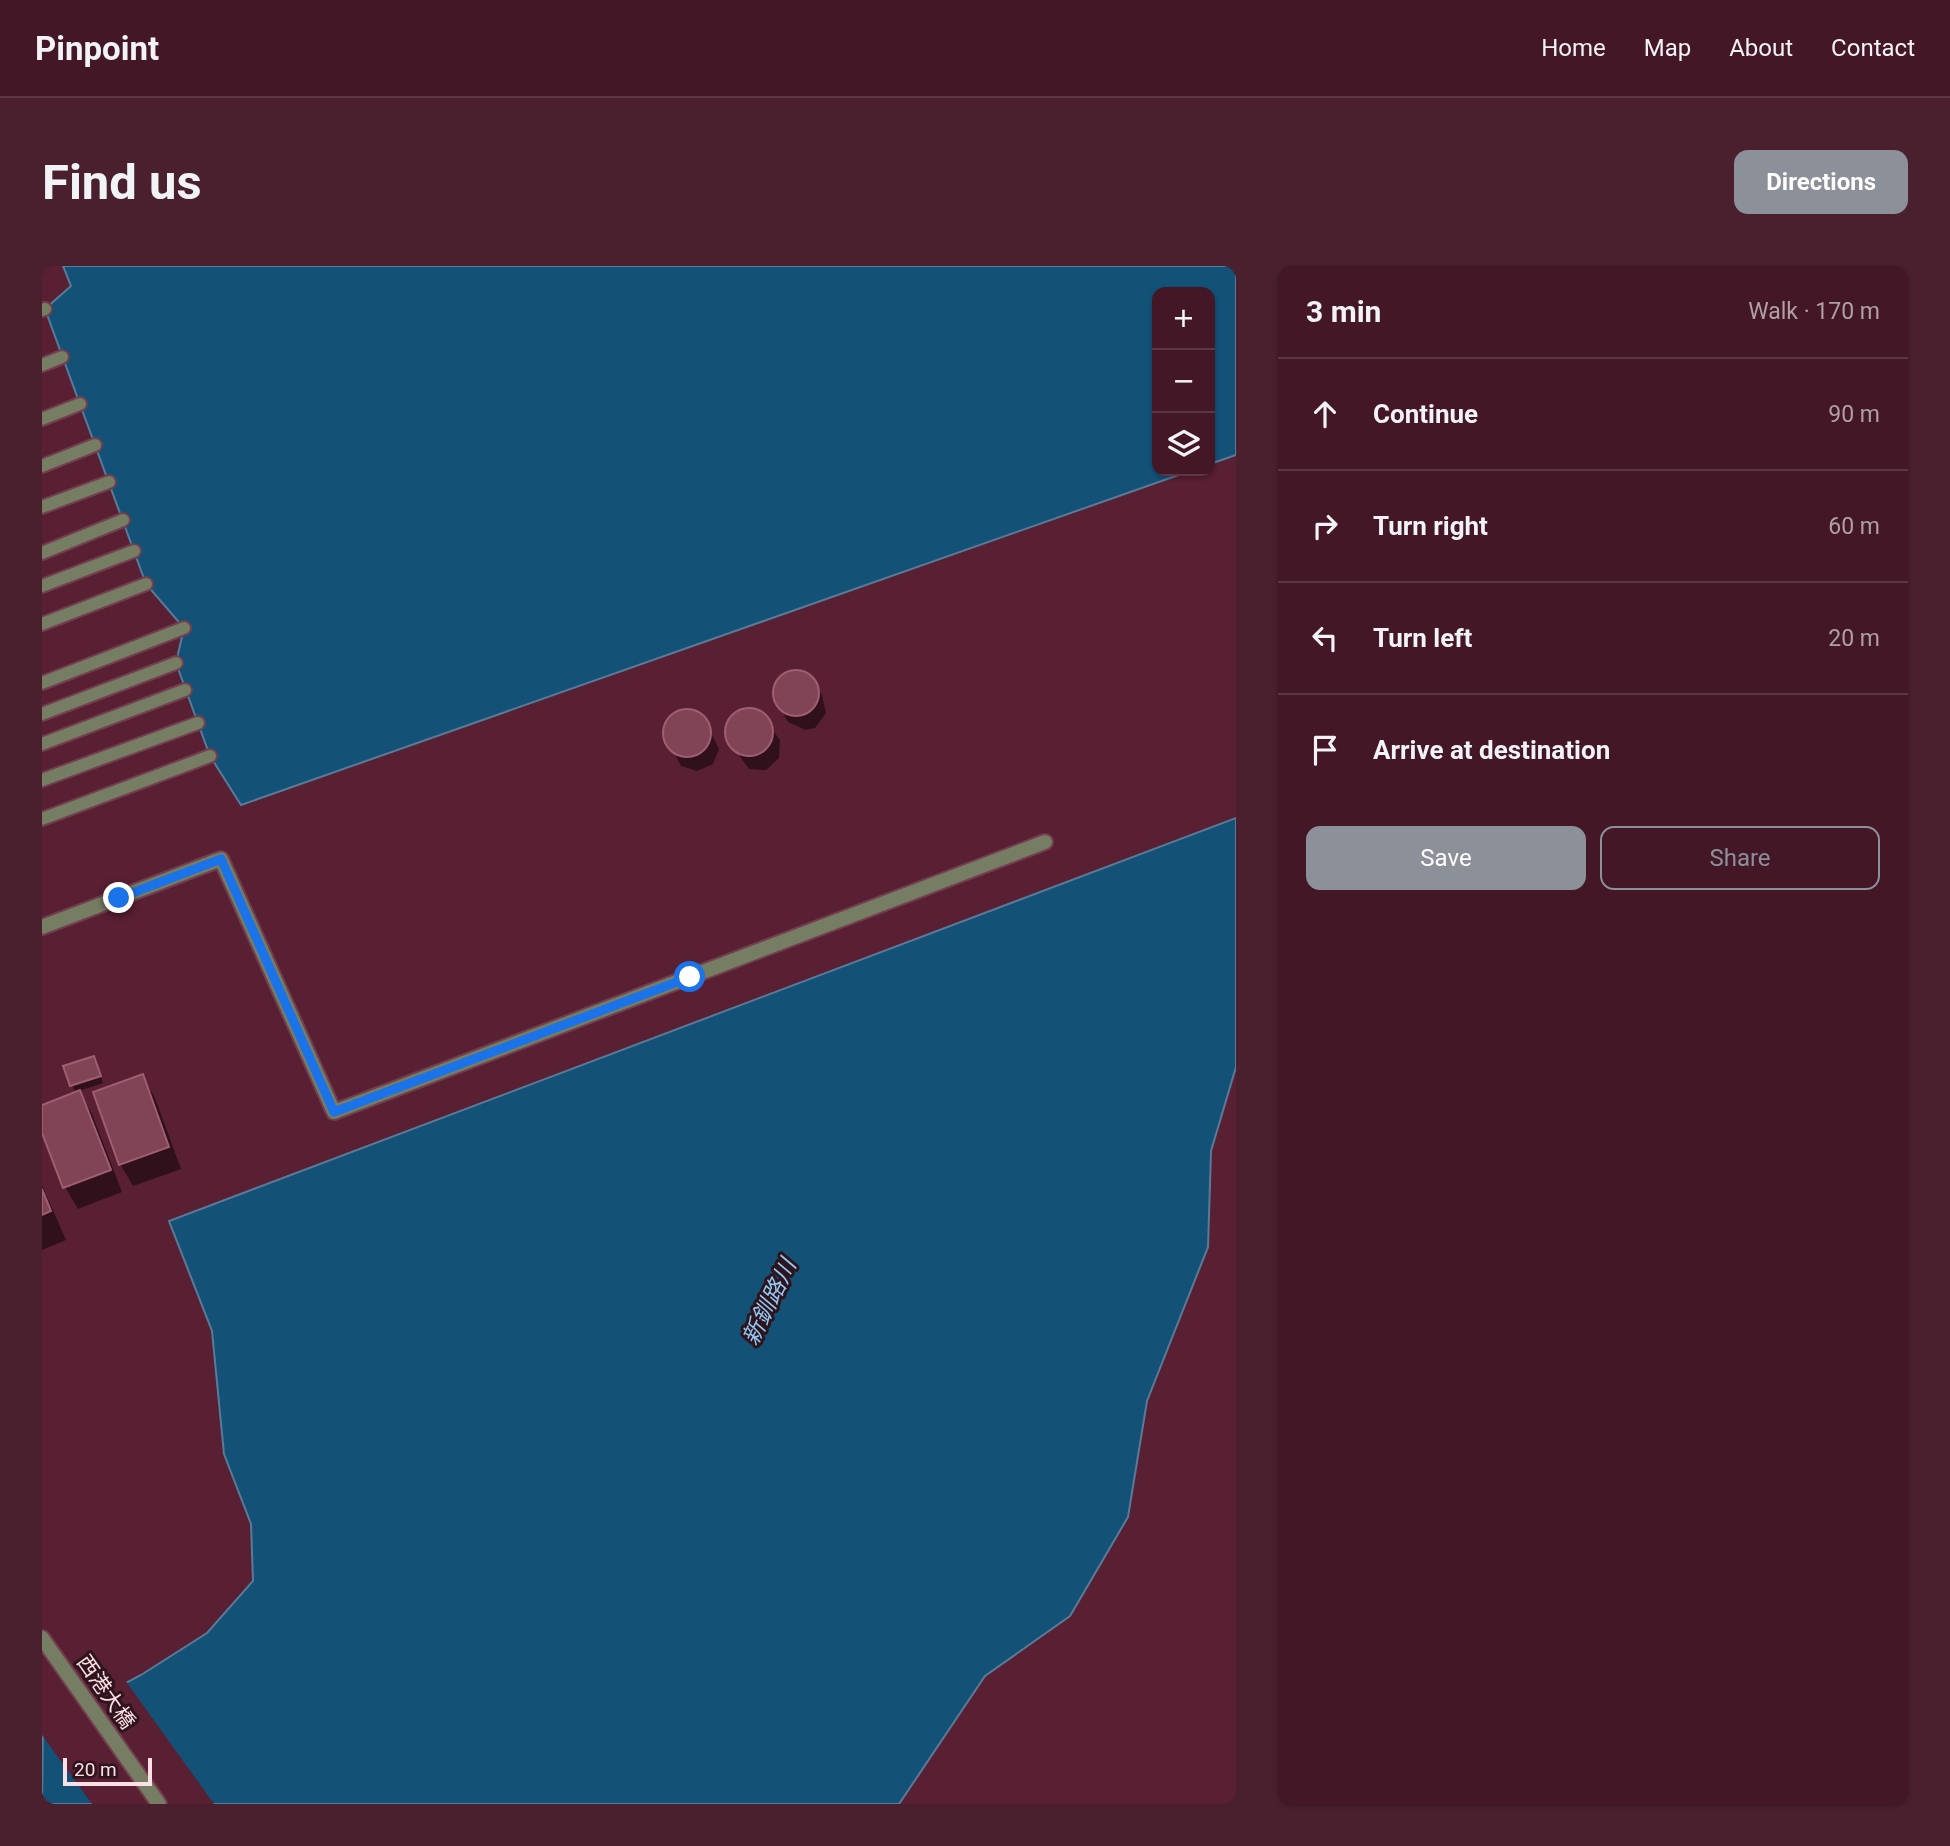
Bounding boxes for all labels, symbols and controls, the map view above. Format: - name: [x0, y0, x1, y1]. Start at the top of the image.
- text: Pinpoint: [35, 29, 159, 68]
- text: Home: [1541, 34, 1606, 62]
- text: Map: [1644, 34, 1691, 62]
- text: About: [1729, 34, 1793, 62]
- text: Contact: [1831, 34, 1915, 62]
- button: Directions: [1734, 150, 1908, 214]
- text: Find us: [42, 154, 202, 211]
- map controls: [1152, 287, 1215, 476]
- button: +: [1152, 287, 1215, 350]
- text: 3 min: [1306, 294, 1381, 329]
- text: Walk · 170 m: [1748, 298, 1880, 325]
- button: −: [1152, 350, 1215, 413]
- icon: ahead: [1306, 395, 1344, 433]
- text: Continue: [1373, 399, 1478, 429]
- text: 90 m: [1828, 401, 1880, 428]
- button: layers: [1152, 413, 1215, 476]
- icon: right: [1306, 507, 1344, 545]
- text: Turn right: [1373, 511, 1488, 541]
- text: 60 m: [1828, 513, 1880, 540]
- icon: left: [1306, 619, 1344, 657]
- text: Turn left: [1373, 623, 1472, 653]
- text: 20 m: [1828, 625, 1880, 652]
- icon: arrive: [1306, 731, 1344, 769]
- text: Arrive at destination: [1373, 735, 1610, 765]
- button: Save: [1306, 826, 1586, 890]
- button: Share: [1600, 826, 1880, 890]
- route end: [103, 882, 134, 913]
- route start: [674, 961, 705, 992]
- water label: 新釧路川: [737, 1252, 803, 1349]
- street label: 西港大橋: [72, 1651, 140, 1733]
- scale bar: [63, 1755, 152, 1787]
- text: 20 m: [74, 1758, 117, 1781]

